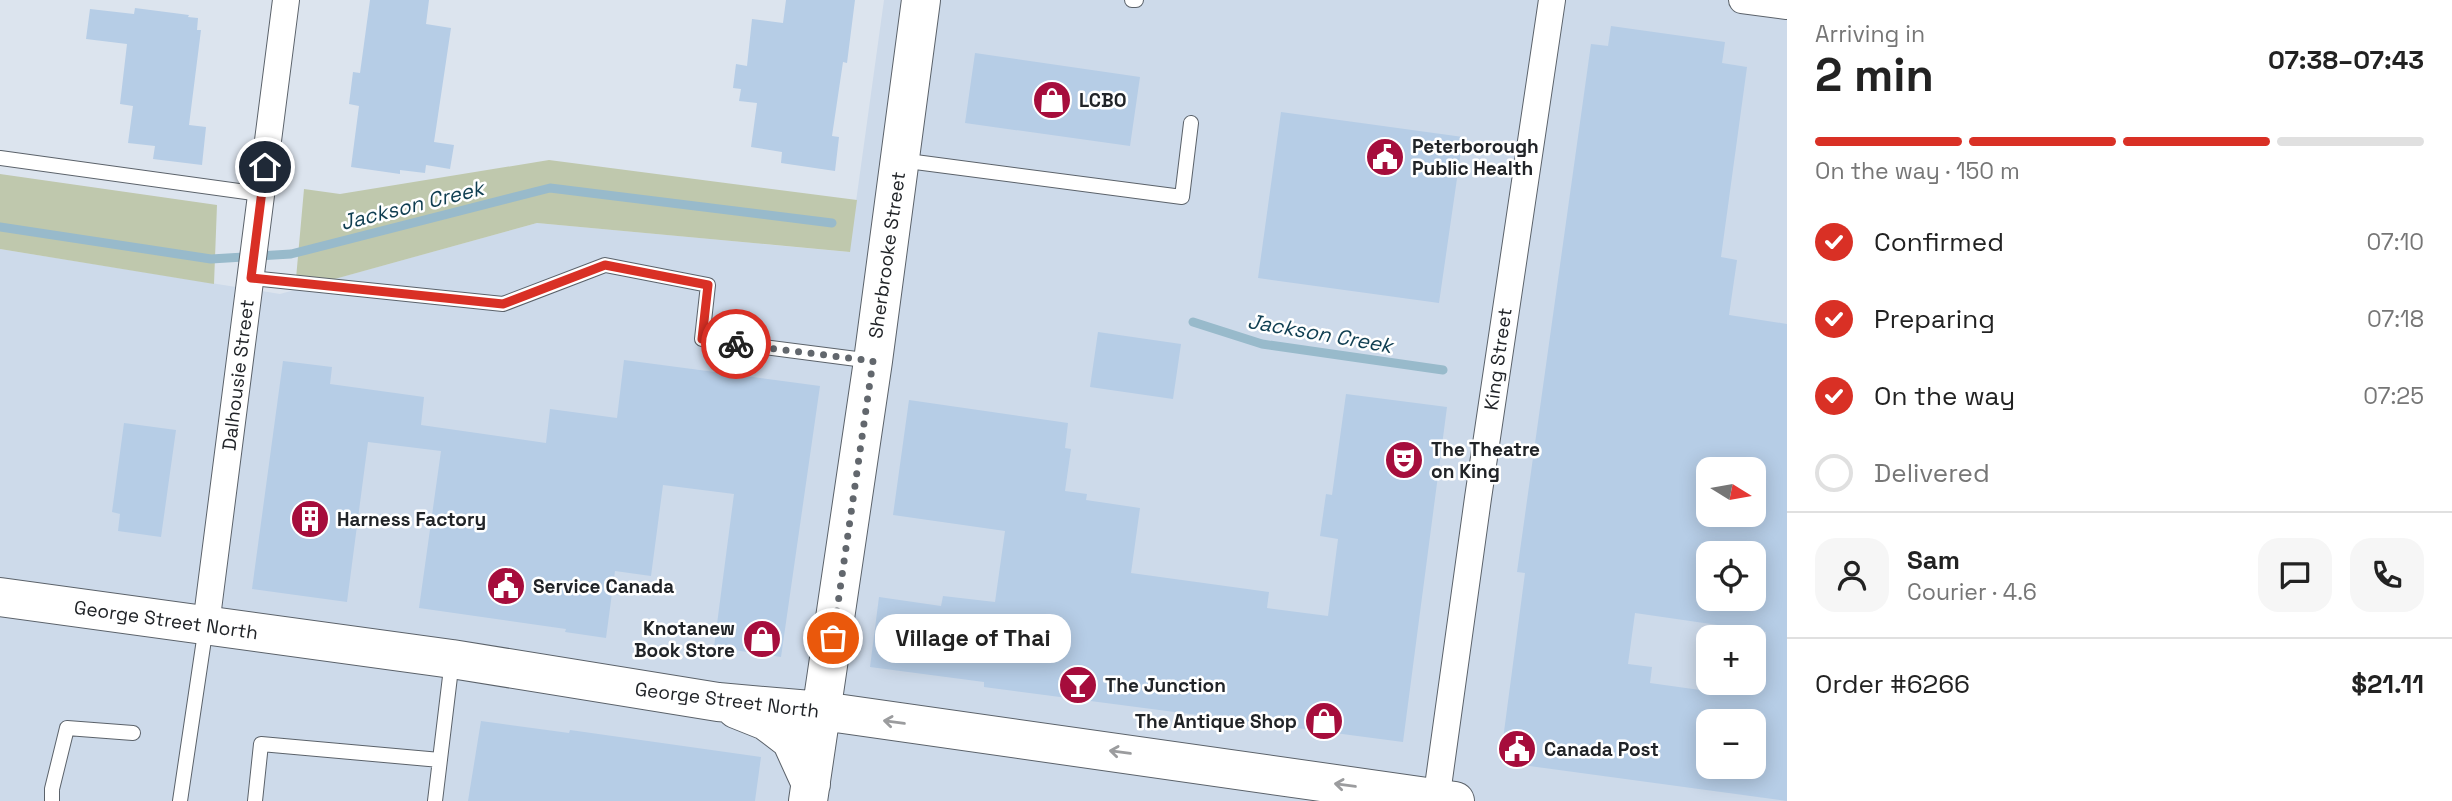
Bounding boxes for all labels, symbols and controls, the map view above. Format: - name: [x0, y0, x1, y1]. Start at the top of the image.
- text: Arriving in: [1815, 19, 1925, 49]
- text: 07:38–07:43: [2268, 43, 2424, 77]
- text: 2 min: [1815, 46, 1934, 104]
- shop icon: LCBO: [1031, 79, 1073, 121]
- place label: LCBO: [1079, 88, 1127, 113]
- place label: Peterborough Public Health: [1412, 134, 1539, 181]
- public building icon: Peterborough Public Health: [1364, 136, 1406, 178]
- pin: [235, 137, 295, 197]
- icon: home: [246, 148, 284, 186]
- text: On the way · 150 m: [1815, 156, 2020, 186]
- street label: Sherbrooke Street: [863, 170, 911, 340]
- water label: Jackson Creek: [338, 173, 489, 236]
- icon: check: [1815, 223, 1853, 261]
- text: Confirmed: [1874, 225, 2004, 259]
- text: 07:10: [2367, 227, 2424, 257]
- street label: Dalhousie Street: [216, 298, 260, 452]
- icon: check: [1815, 300, 1853, 338]
- text: Preparing: [1874, 302, 1995, 336]
- text: 07:18: [2367, 304, 2424, 334]
- street label: King Street: [1478, 306, 1518, 412]
- water label: Jackson Creek: [1245, 307, 1397, 360]
- courier: [701, 309, 771, 379]
- icon: bike: [717, 325, 755, 363]
- icon: check: [1815, 377, 1853, 415]
- text: On the way: [1874, 379, 2015, 413]
- text: 07:25: [2363, 381, 2424, 411]
- place label: The Theatre on King: [1431, 437, 1540, 484]
- theatre icon: The Theatre on King: [1383, 439, 1425, 481]
- text: Delivered: [1874, 456, 1990, 490]
- north arrow: [1696, 457, 1766, 527]
- map controls: [1696, 457, 1766, 779]
- building icon: Harness Factory: [289, 498, 331, 540]
- place label: Harness Factory: [337, 507, 486, 532]
- button: person: [1815, 538, 1889, 612]
- button: chat: [2258, 538, 2332, 612]
- button: phone: [2350, 538, 2424, 612]
- button: locate: [1696, 541, 1766, 611]
- text: Sam: [1907, 543, 1960, 577]
- public building icon: Service Canada: [485, 565, 527, 607]
- place label: Service Canada: [533, 574, 674, 599]
- text: Courier · 4.6: [1907, 577, 2037, 607]
- street label: George Street North: [72, 595, 260, 645]
- pin: [803, 608, 863, 668]
- callout: Village of Thai: [875, 614, 1071, 662]
- place label: Knotanew Book Store: [634, 616, 735, 663]
- shop icon: Knotanew Book Store: [741, 618, 783, 660]
- icon: bag: [814, 619, 852, 657]
- text: Village of Thai: [895, 623, 1051, 653]
- button: +: [1696, 625, 1766, 695]
- bar icon: The Junction: [1057, 664, 1099, 706]
- text: Order #6266: [1815, 667, 1970, 701]
- text: $21.11: [2351, 667, 2424, 701]
- place label: The Junction: [1105, 673, 1226, 698]
- street label: George Street North: [633, 676, 821, 724]
- shop icon: The Antique Shop: [1303, 700, 1345, 742]
- place label: The Antique Shop: [1135, 709, 1297, 734]
- button: −: [1696, 709, 1766, 779]
- one-way arrow: [884, 715, 906, 728]
- public building icon: Canada Post: [1496, 728, 1538, 770]
- place label: Canada Post: [1544, 737, 1659, 762]
- one-way arrow: [1109, 745, 1132, 758]
- one-way arrow: [1334, 778, 1357, 791]

